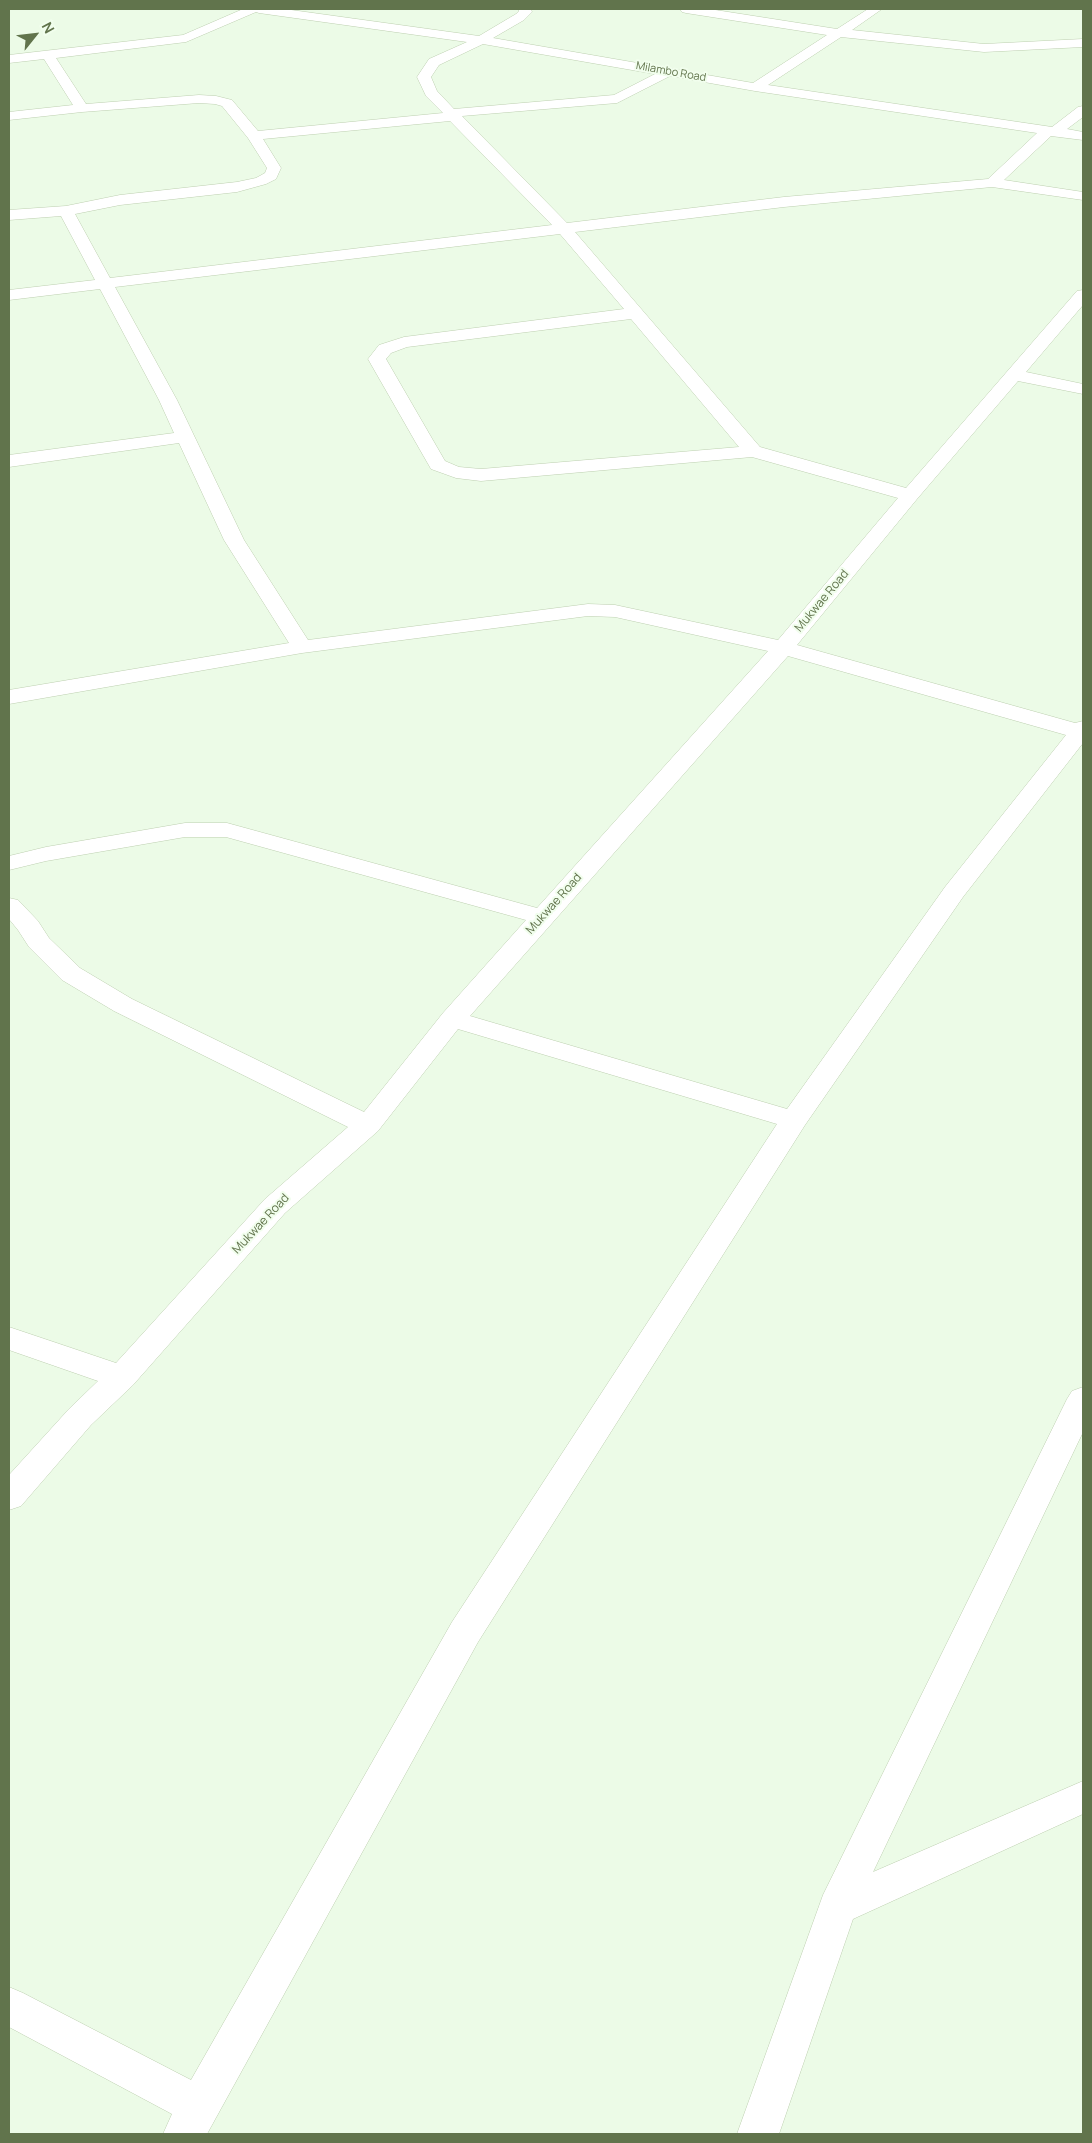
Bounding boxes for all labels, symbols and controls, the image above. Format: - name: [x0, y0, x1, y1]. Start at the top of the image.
- north arrow: [10, 10, 60, 60]
- text: N: [38, 18, 59, 36]
- street label: Milambo Road: [635, 59, 707, 85]
- street label: Mukwae Road: [792, 567, 852, 635]
- street label: Mukwae Road: [523, 871, 585, 937]
- street label: Mukwae Road: [230, 1191, 292, 1257]

